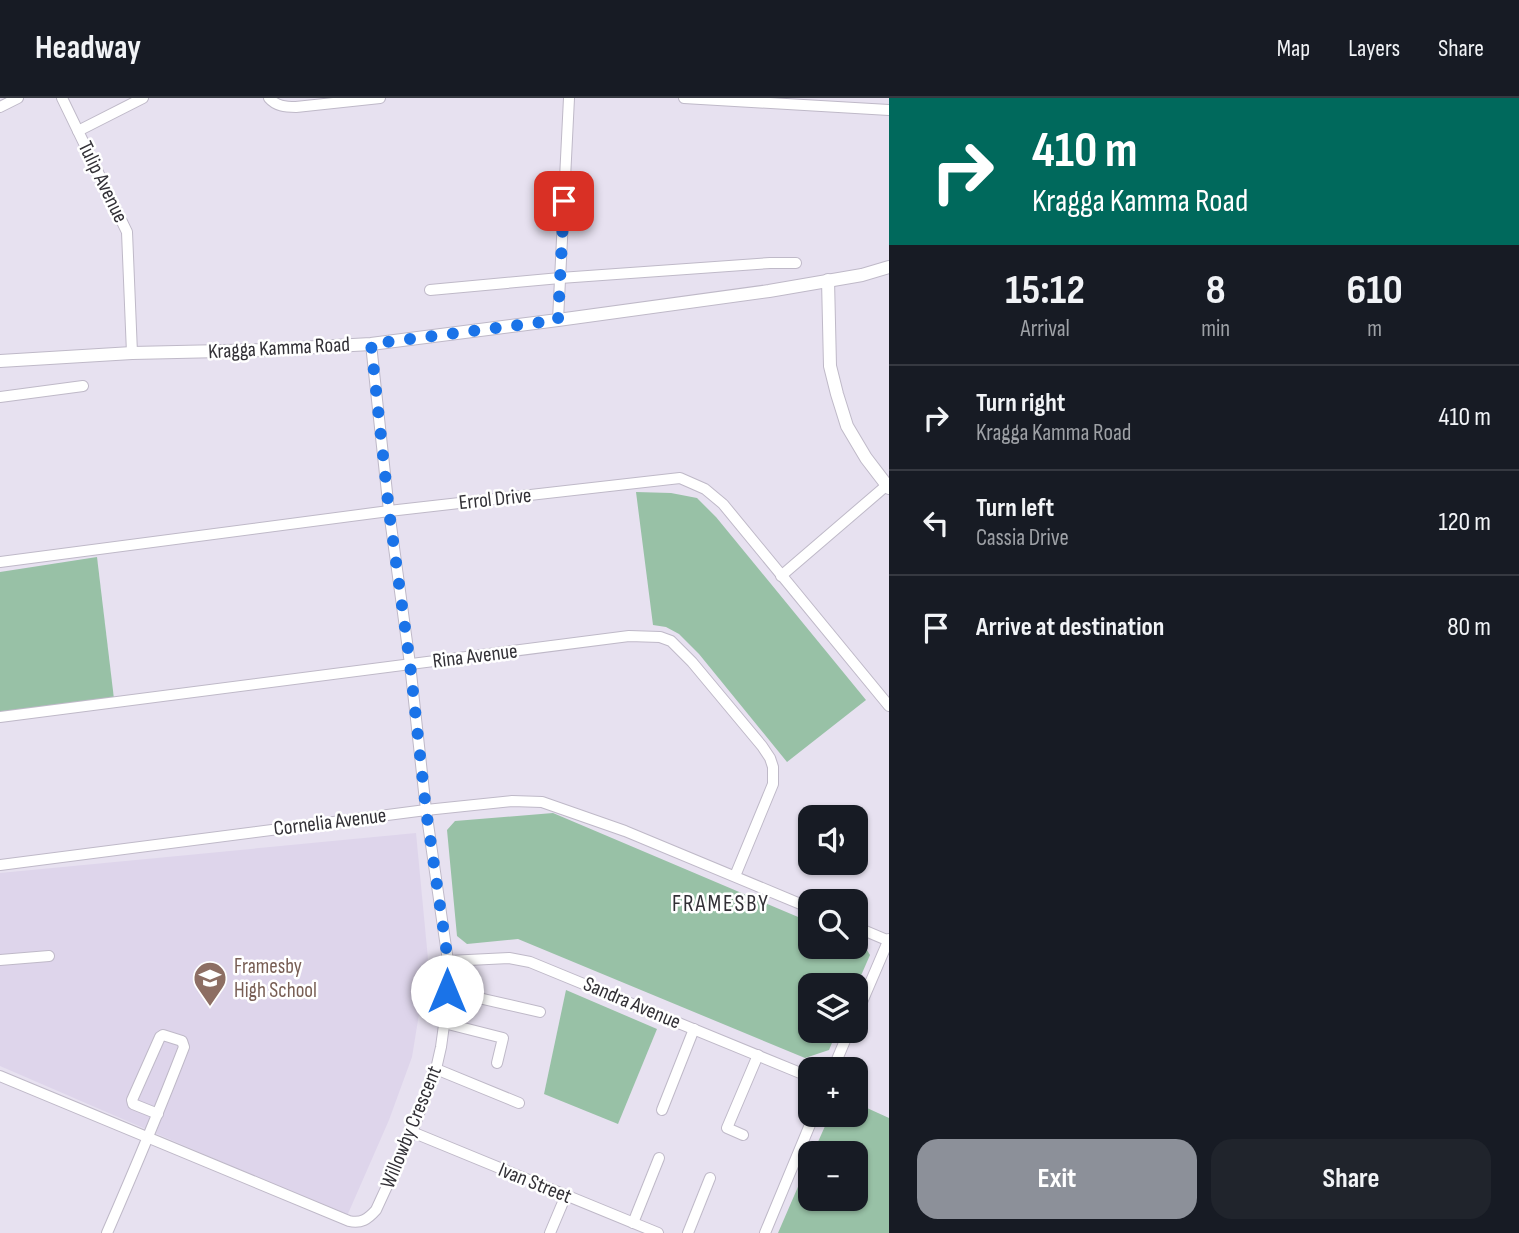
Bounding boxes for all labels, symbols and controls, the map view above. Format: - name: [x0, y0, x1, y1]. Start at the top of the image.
- text: Headway: [35, 28, 141, 68]
- text: Map: [1277, 34, 1310, 63]
- text: Layers: [1348, 34, 1400, 63]
- text: Share: [1438, 34, 1484, 63]
- text: 410 m: [1032, 122, 1138, 181]
- icon: right: [917, 126, 1008, 217]
- street label: Tulip Avenue: [73, 137, 133, 227]
- pin: [534, 171, 594, 231]
- icon: arrive: [545, 182, 583, 220]
- text: Kragga Kamma Road: [1032, 182, 1248, 221]
- text: 15:12: [1005, 265, 1085, 316]
- text: 8: [1206, 265, 1226, 316]
- text: 610: [1346, 265, 1403, 316]
- text: Arrival: [1020, 315, 1070, 343]
- text: min: [1201, 315, 1230, 343]
- text: m: [1367, 315, 1382, 343]
- street label: Kragga Kamma Road: [207, 332, 351, 364]
- text: Turn right: [976, 388, 1065, 419]
- icon: right: [917, 399, 955, 437]
- text: 410 m: [1439, 402, 1491, 433]
- text: Kragga Kamma Road: [976, 419, 1131, 447]
- street label: Errol Drive: [457, 483, 533, 515]
- text: Turn left: [976, 493, 1054, 524]
- icon: left: [917, 504, 955, 542]
- text: 120 m: [1438, 507, 1491, 538]
- text: Cassia Drive: [976, 524, 1069, 552]
- icon: arrive: [917, 609, 955, 647]
- text: Arrive at destination: [976, 612, 1164, 643]
- text: 80 m: [1447, 612, 1491, 643]
- street label: Rina Avenue: [431, 638, 519, 674]
- street label: Cornelia Avenue: [272, 803, 388, 841]
- map controls: [798, 805, 868, 1211]
- button: sound: [798, 805, 868, 875]
- button: search: [798, 889, 868, 959]
- district label: FRAMESBY: [672, 890, 770, 918]
- place label: Framesby High School: [234, 954, 317, 1003]
- position arrow: [410, 954, 484, 1028]
- school or university icon: Framesby High School: [191, 959, 229, 1008]
- street label: Sandra Avenue: [580, 971, 684, 1035]
- button: layers: [798, 973, 868, 1043]
- button: +: [798, 1057, 868, 1127]
- street label: Willowby Crescent: [375, 1062, 447, 1192]
- button: Exit: [917, 1139, 1197, 1219]
- button: Share: [1211, 1139, 1491, 1219]
- button: −: [798, 1141, 868, 1211]
- street label: Ivan Street: [495, 1157, 575, 1209]

